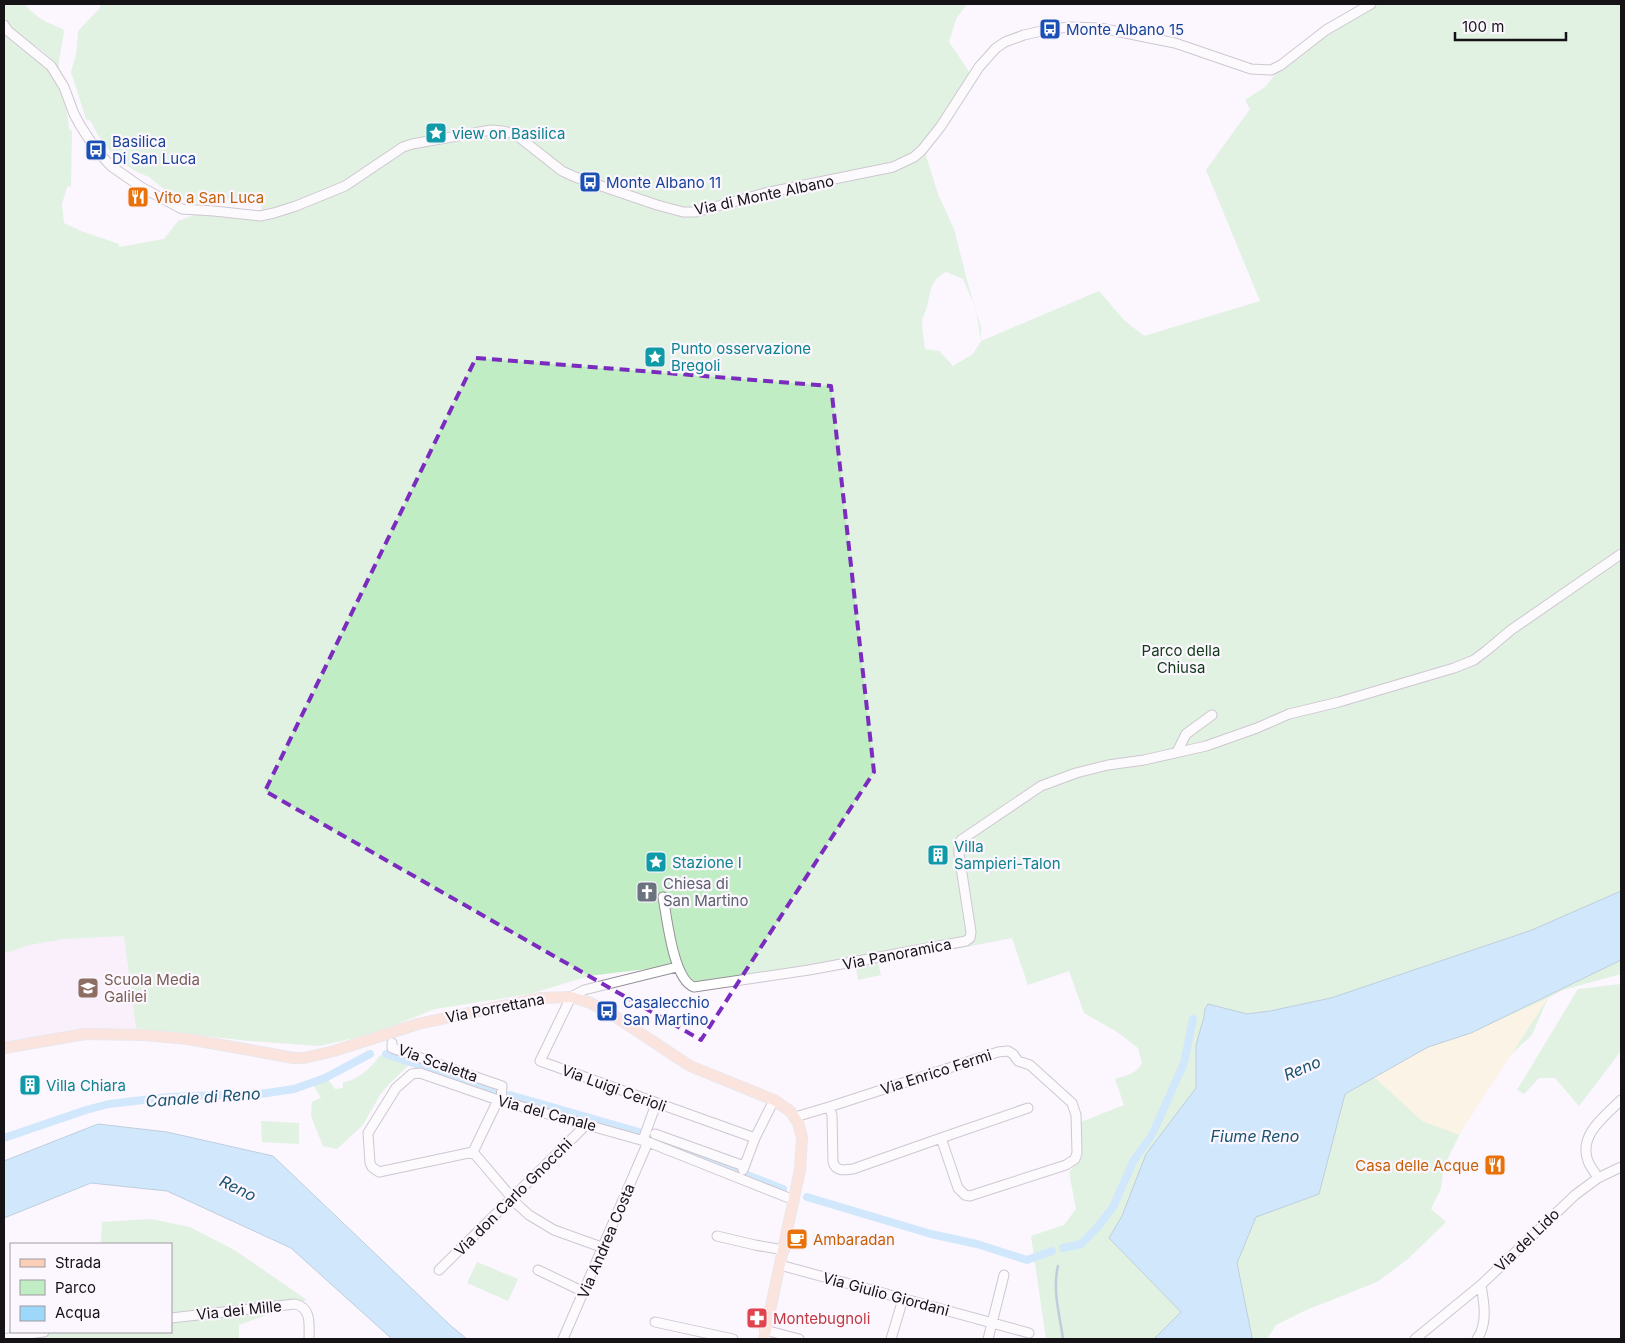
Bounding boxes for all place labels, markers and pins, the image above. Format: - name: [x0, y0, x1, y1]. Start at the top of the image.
- bus stop icon: Monte Albano 15: [1038, 17, 1062, 41]
- place label: Monte Albano 15: [1066, 20, 1184, 39]
- place icon: view on Basilica: [424, 121, 448, 145]
- place label: view on Basilica: [452, 124, 565, 143]
- place label: Basilica Di San Luca: [112, 132, 196, 168]
- bus stop icon: Basilica Di San Luca: [84, 138, 108, 162]
- bus stop icon: Monte Albano 11: [578, 170, 602, 194]
- place label: Monte Albano 11: [606, 173, 721, 192]
- restaurant icon: Vito a San Luca: [126, 185, 150, 209]
- place label: Vito a San Luca: [154, 188, 264, 207]
- place label: Punto osservazione Bregoli: [671, 339, 811, 375]
- place icon: Punto osservazione Bregoli: [643, 345, 667, 369]
- place label: Villa Sampieri-Talon: [954, 837, 1061, 873]
- building icon: Villa Sampieri-Talon: [926, 843, 950, 867]
- place icon: Stazione I: [644, 850, 668, 874]
- place label: Stazione I: [672, 853, 742, 872]
- place label: Chiesa di San Martino: [663, 874, 748, 910]
- church icon: Chiesa di San Martino: [635, 880, 659, 904]
- place label: Scuola Media Galilei: [104, 970, 200, 1006]
- school or university icon: Scuola Media Galilei: [76, 976, 100, 1000]
- place label: Casalecchio San Martino: [623, 993, 710, 1029]
- bus stop icon: Casalecchio San Martino: [595, 999, 619, 1023]
- building icon: Villa Chiara: [18, 1073, 42, 1097]
- place label: Villa Chiara: [46, 1076, 126, 1095]
- restaurant icon: Casa delle Acque: [1483, 1153, 1507, 1177]
- place label: Casa delle Acque: [1355, 1156, 1479, 1175]
- cafe icon: Ambaradan: [785, 1227, 809, 1251]
- place label: Ambaradan: [813, 1230, 895, 1249]
- pharmacy icon: Montebugnoli: [745, 1306, 769, 1330]
- place label: Montebugnoli: [773, 1309, 870, 1328]

